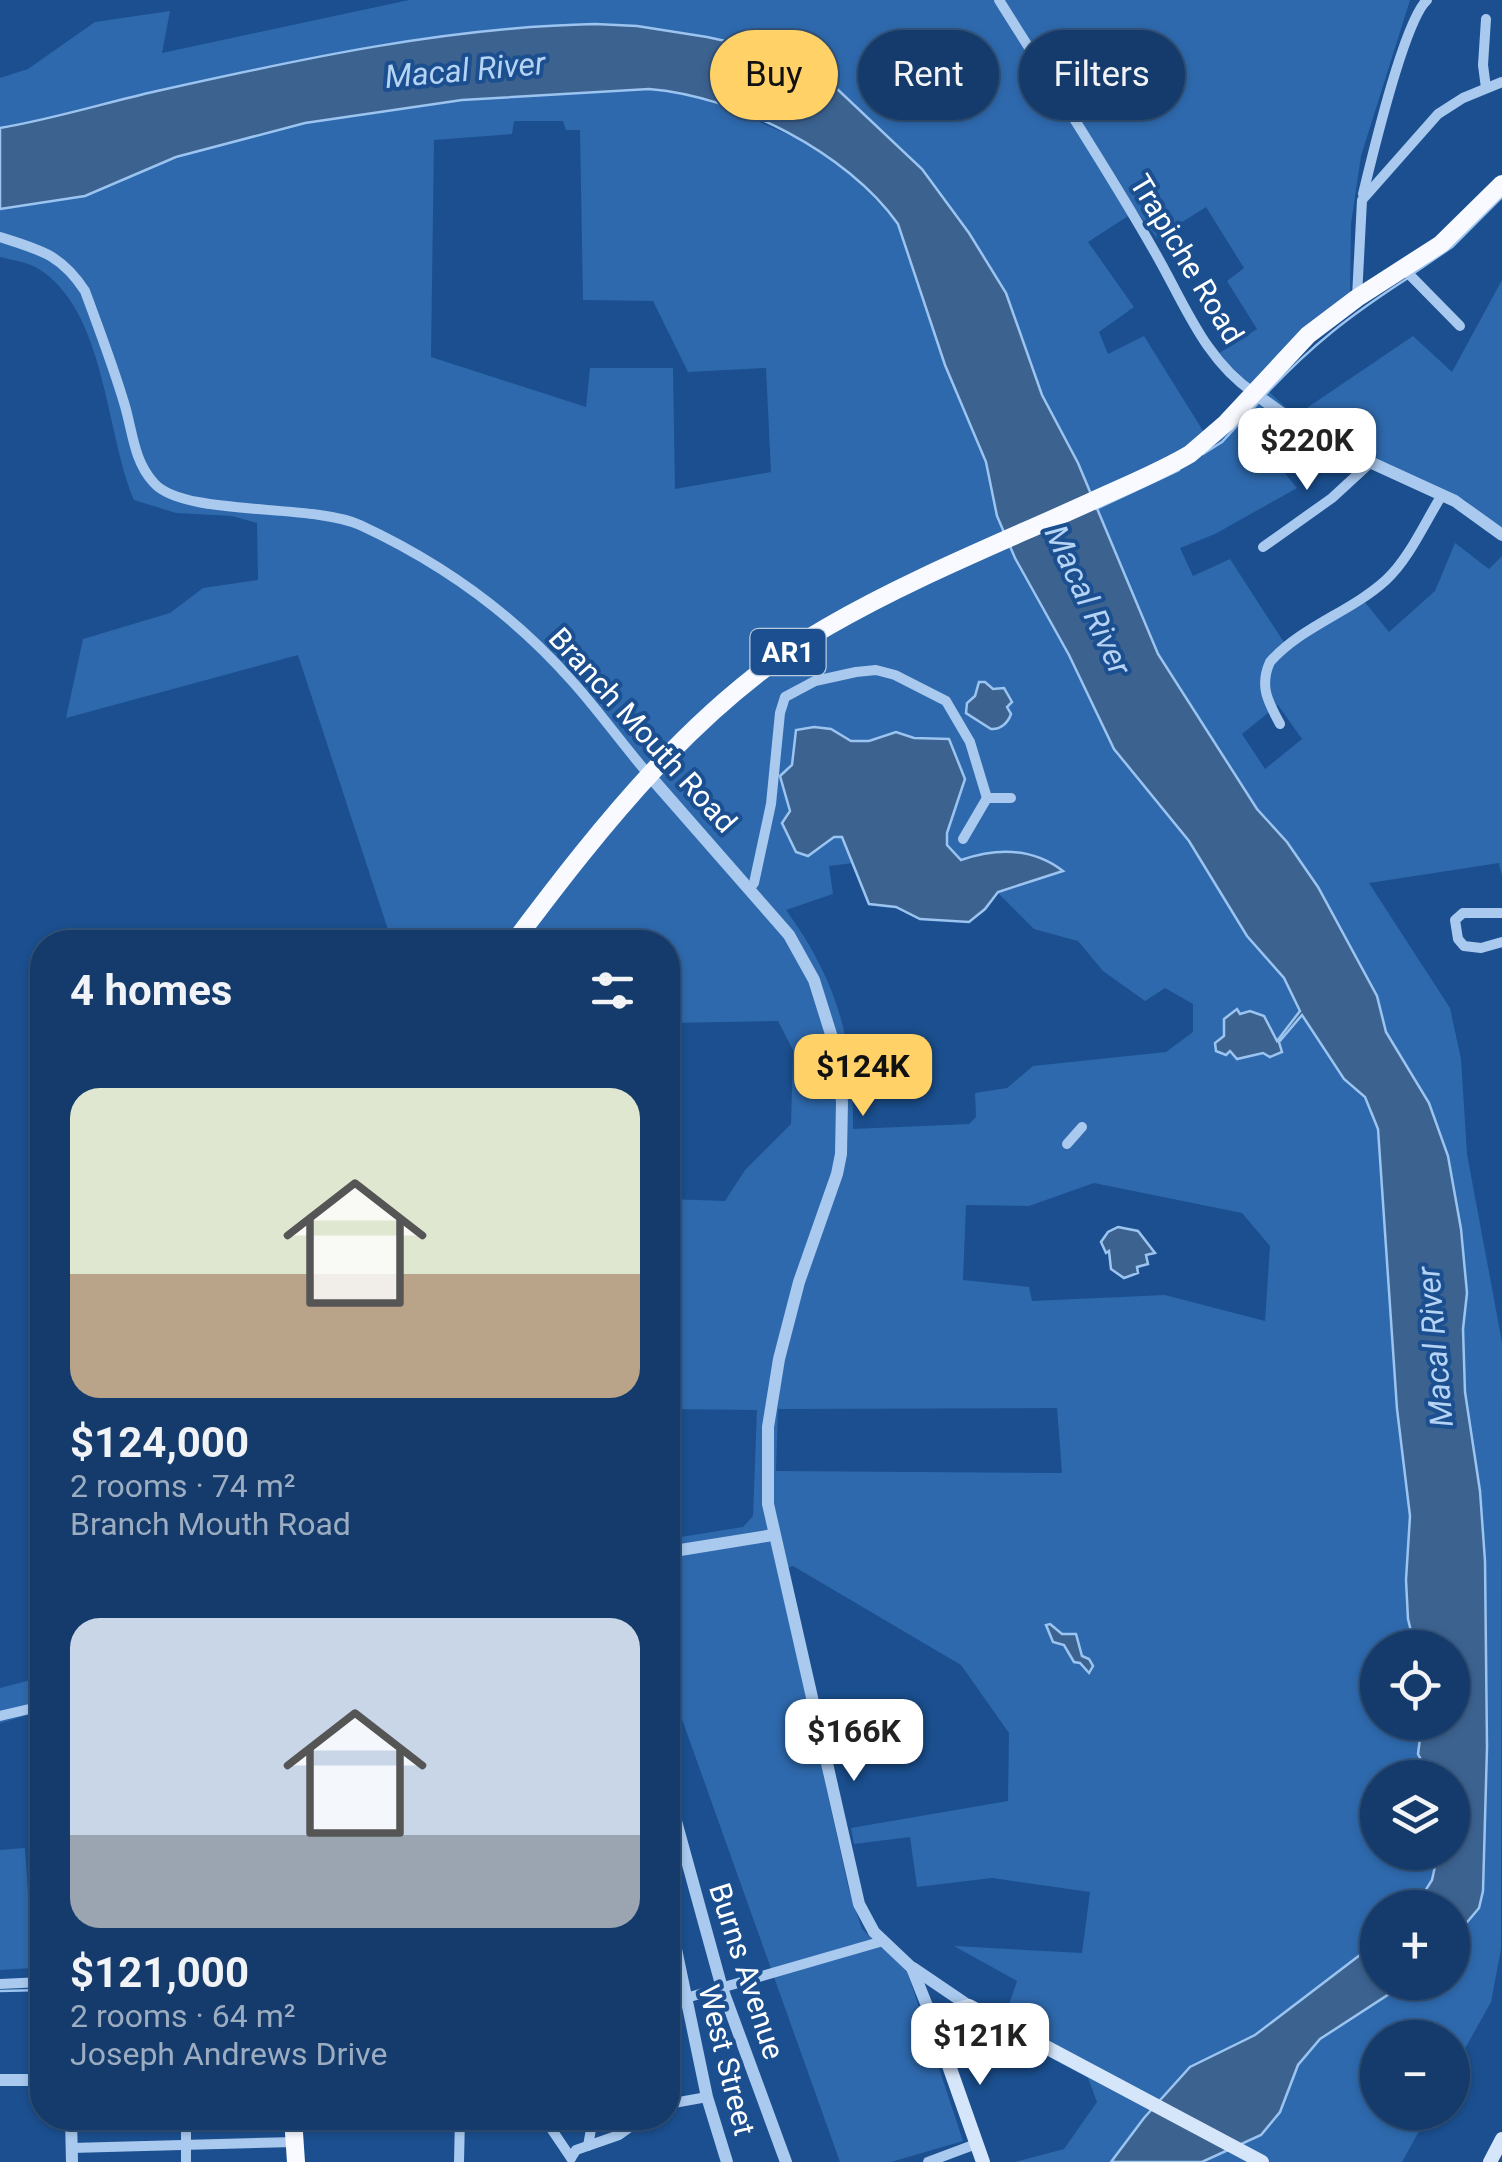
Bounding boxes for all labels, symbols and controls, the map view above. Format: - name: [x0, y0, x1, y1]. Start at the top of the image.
- chip: Buy: [710, 30, 838, 120]
- chip: Rent: [858, 30, 999, 120]
- chip: Filters: [1019, 30, 1185, 120]
- water label: Macal River: [383, 44, 548, 96]
- street label: Trapiche Road: [1123, 168, 1251, 350]
- pin: $220K: [1237, 408, 1377, 493]
- text: $220K: [1260, 421, 1354, 459]
- water label: Macal River: [1037, 519, 1140, 682]
- street label: Branch Mouth Road: [542, 620, 744, 840]
- road number: AR1: [750, 629, 826, 675]
- icon: filters: [585, 963, 640, 1018]
- text: 4 homes: [70, 966, 232, 1015]
- pin: $124K: [793, 1034, 933, 1119]
- text: $124K: [816, 1047, 910, 1085]
- icon: home: [265, 1153, 445, 1333]
- water label: Macal River: [1409, 1264, 1461, 1429]
- text: $124,000: [70, 1418, 249, 1467]
- text: 2 rooms · 74 m²: [70, 1467, 295, 1505]
- text: Branch Mouth Road: [70, 1505, 351, 1543]
- map controls: [1360, 1630, 1470, 2130]
- button: locate: [1360, 1630, 1470, 1740]
- icon: home: [265, 1683, 445, 1863]
- pin: $166K: [784, 1699, 924, 1784]
- text: $166K: [807, 1712, 901, 1750]
- button: layers: [1360, 1760, 1470, 1870]
- street label: Burns Avenue: [702, 1879, 792, 2063]
- button: +: [1360, 1890, 1470, 2000]
- text: $121,000: [70, 1948, 249, 1997]
- street label: West Street: [691, 1981, 763, 2139]
- text: 2 rooms · 64 m²: [70, 1997, 295, 2035]
- pin: $121K: [910, 2003, 1050, 2088]
- text: $121K: [933, 2016, 1027, 2054]
- button: −: [1360, 2020, 1470, 2130]
- text: Joseph Andrews Drive: [70, 2035, 387, 2073]

